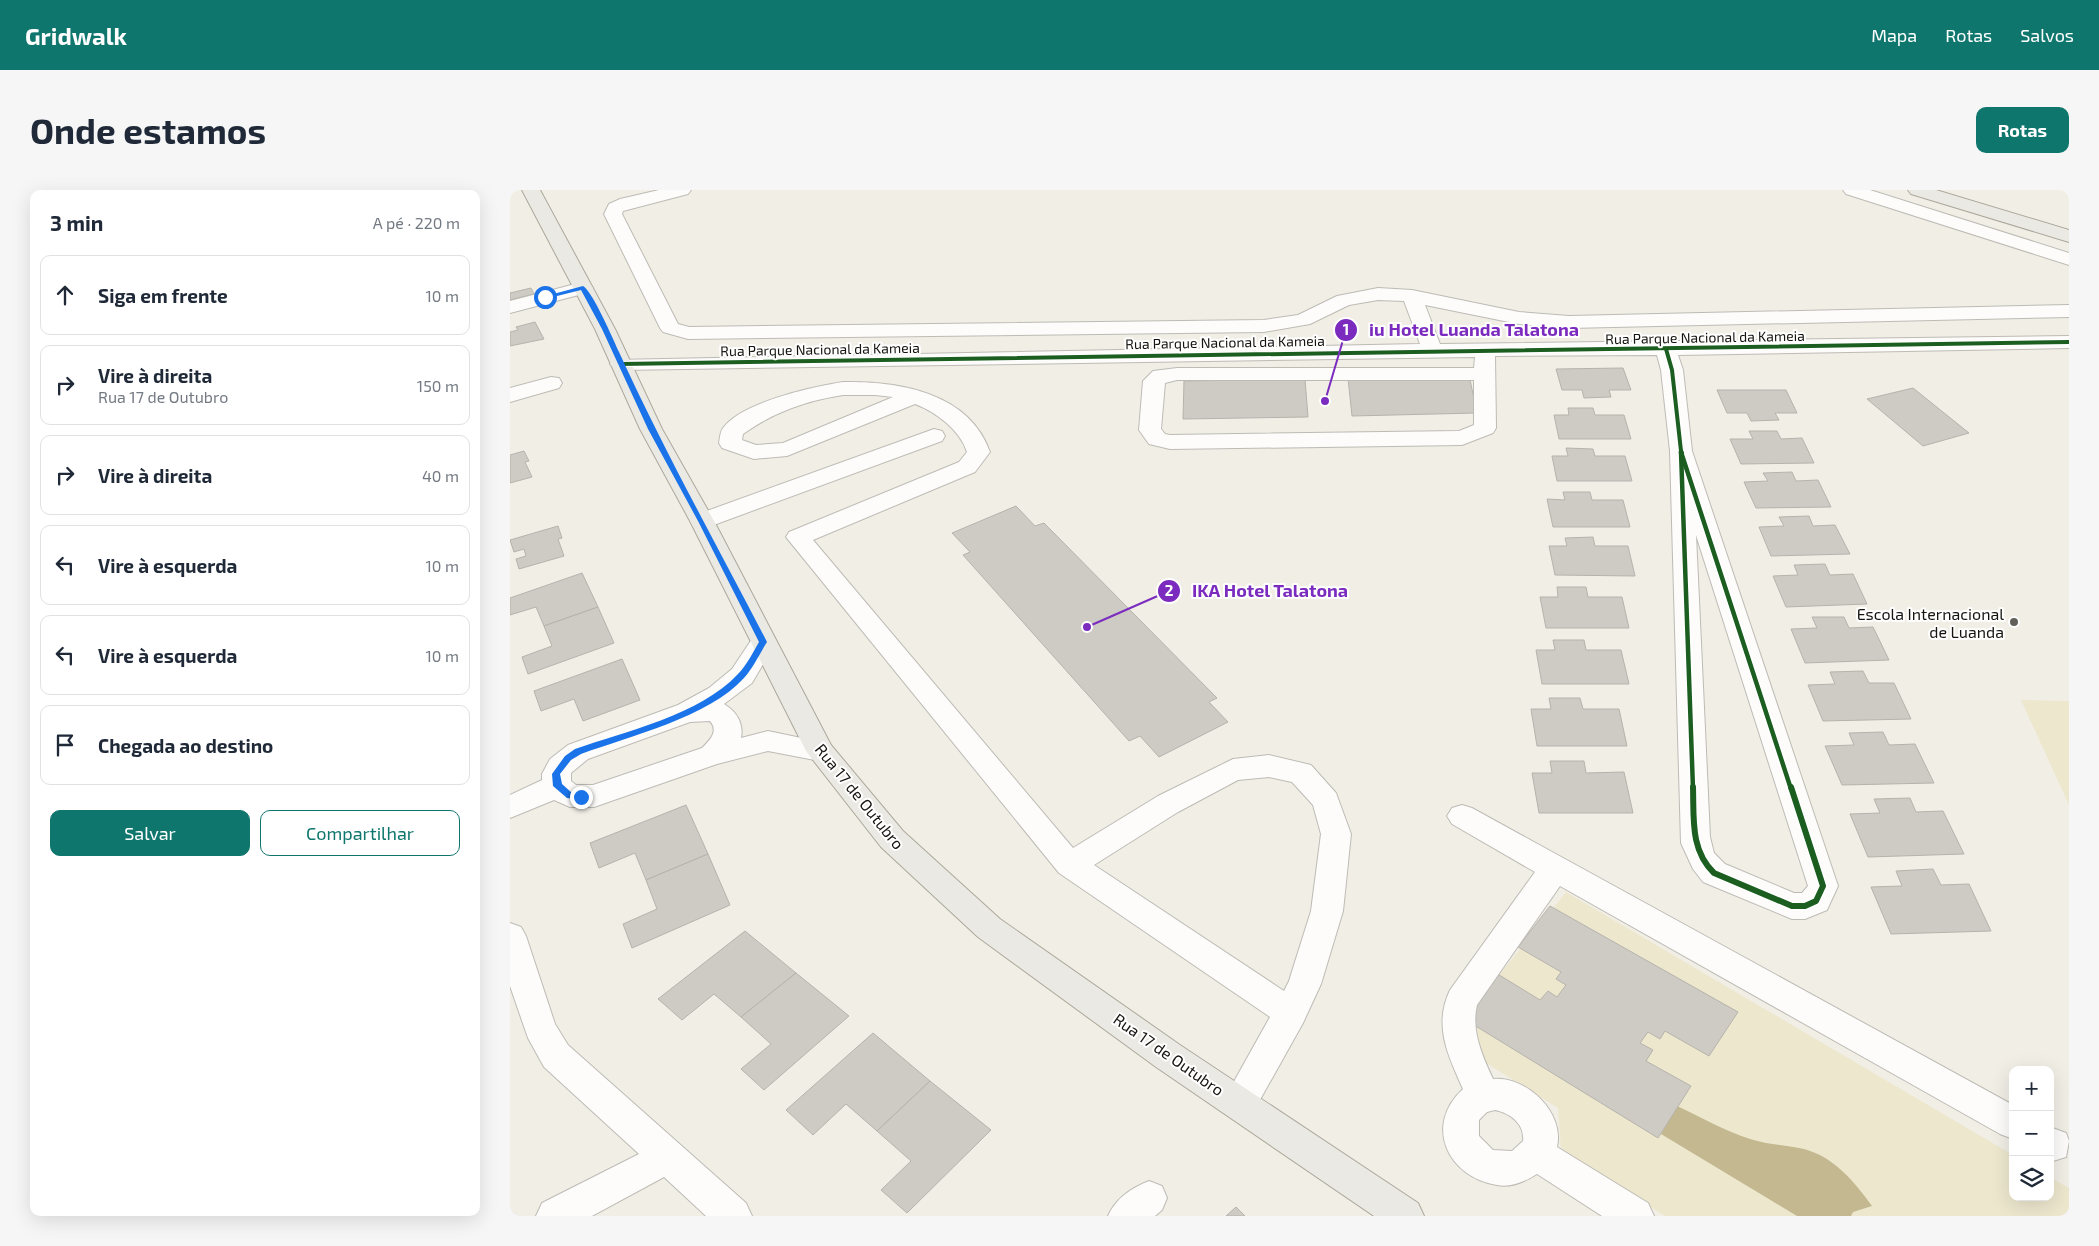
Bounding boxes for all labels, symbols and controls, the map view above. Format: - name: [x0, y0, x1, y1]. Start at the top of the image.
- text: Gridwalk: [25, 21, 127, 50]
- text: Mapa: [1871, 24, 1917, 46]
- text: Rotas: [1945, 24, 1992, 46]
- text: Salvos: [2020, 24, 2074, 46]
- button: Rotas: [1976, 107, 2069, 153]
- text: Onde estamos: [30, 109, 266, 151]
- text: 3 min: [50, 210, 103, 235]
- text: A pé · 220 m: [373, 213, 460, 232]
- icon: ahead: [51, 281, 79, 309]
- text: Siga em frente: [98, 284, 228, 307]
- text: 10 m: [425, 286, 459, 305]
- route start: [534, 286, 557, 309]
- callout: iu Hotel Luanda Talatona: [1334, 313, 1590, 346]
- text: iu Hotel Luanda Talatona: [1369, 318, 1579, 340]
- text: 1: [1343, 320, 1349, 338]
- street label: Rua Parque Nacional da Kameia: [1605, 327, 1805, 347]
- street label: Rua Parque Nacional da Kameia: [1125, 332, 1325, 352]
- street label: Rua Parque Nacional da Kameia: [720, 339, 920, 359]
- text: Vire à direita: [98, 364, 212, 387]
- icon: right: [51, 371, 79, 399]
- text: 150 m: [417, 376, 459, 395]
- text: Rua 17 de Outubro: [98, 387, 228, 406]
- icon: right: [51, 461, 79, 489]
- text: Vire à direita: [98, 464, 212, 487]
- text: 40 m: [422, 466, 459, 485]
- icon: left: [51, 551, 79, 579]
- text: Vire à esquerda: [98, 554, 237, 577]
- text: 10 m: [425, 556, 459, 575]
- callout: IKA Hotel Talatona: [1156, 574, 1359, 607]
- text: IKA Hotel Talatona: [1192, 579, 1348, 601]
- text: 2: [1165, 581, 1174, 599]
- place label: Escola Internacional de Luanda: [1857, 604, 2004, 641]
- marker: Escola Internacional de Luanda: [2008, 616, 2020, 628]
- icon: left: [51, 641, 79, 669]
- text: Vire à esquerda: [98, 644, 237, 667]
- text: 10 m: [425, 646, 459, 665]
- icon: arrive: [51, 731, 79, 759]
- text: Chegada ao destino: [98, 734, 273, 757]
- street label: Rua 17 de Outubro: [812, 739, 908, 853]
- route end: [570, 786, 593, 809]
- button: Salvar: [50, 810, 250, 856]
- button: Compartilhar: [260, 810, 460, 856]
- street label: Rua 17 de Outubro: [1110, 1009, 1228, 1099]
- map controls: [2009, 1066, 2054, 1201]
- button: +: [2009, 1066, 2054, 1111]
- button: −: [2009, 1111, 2054, 1156]
- button: layers: [2009, 1156, 2054, 1201]

